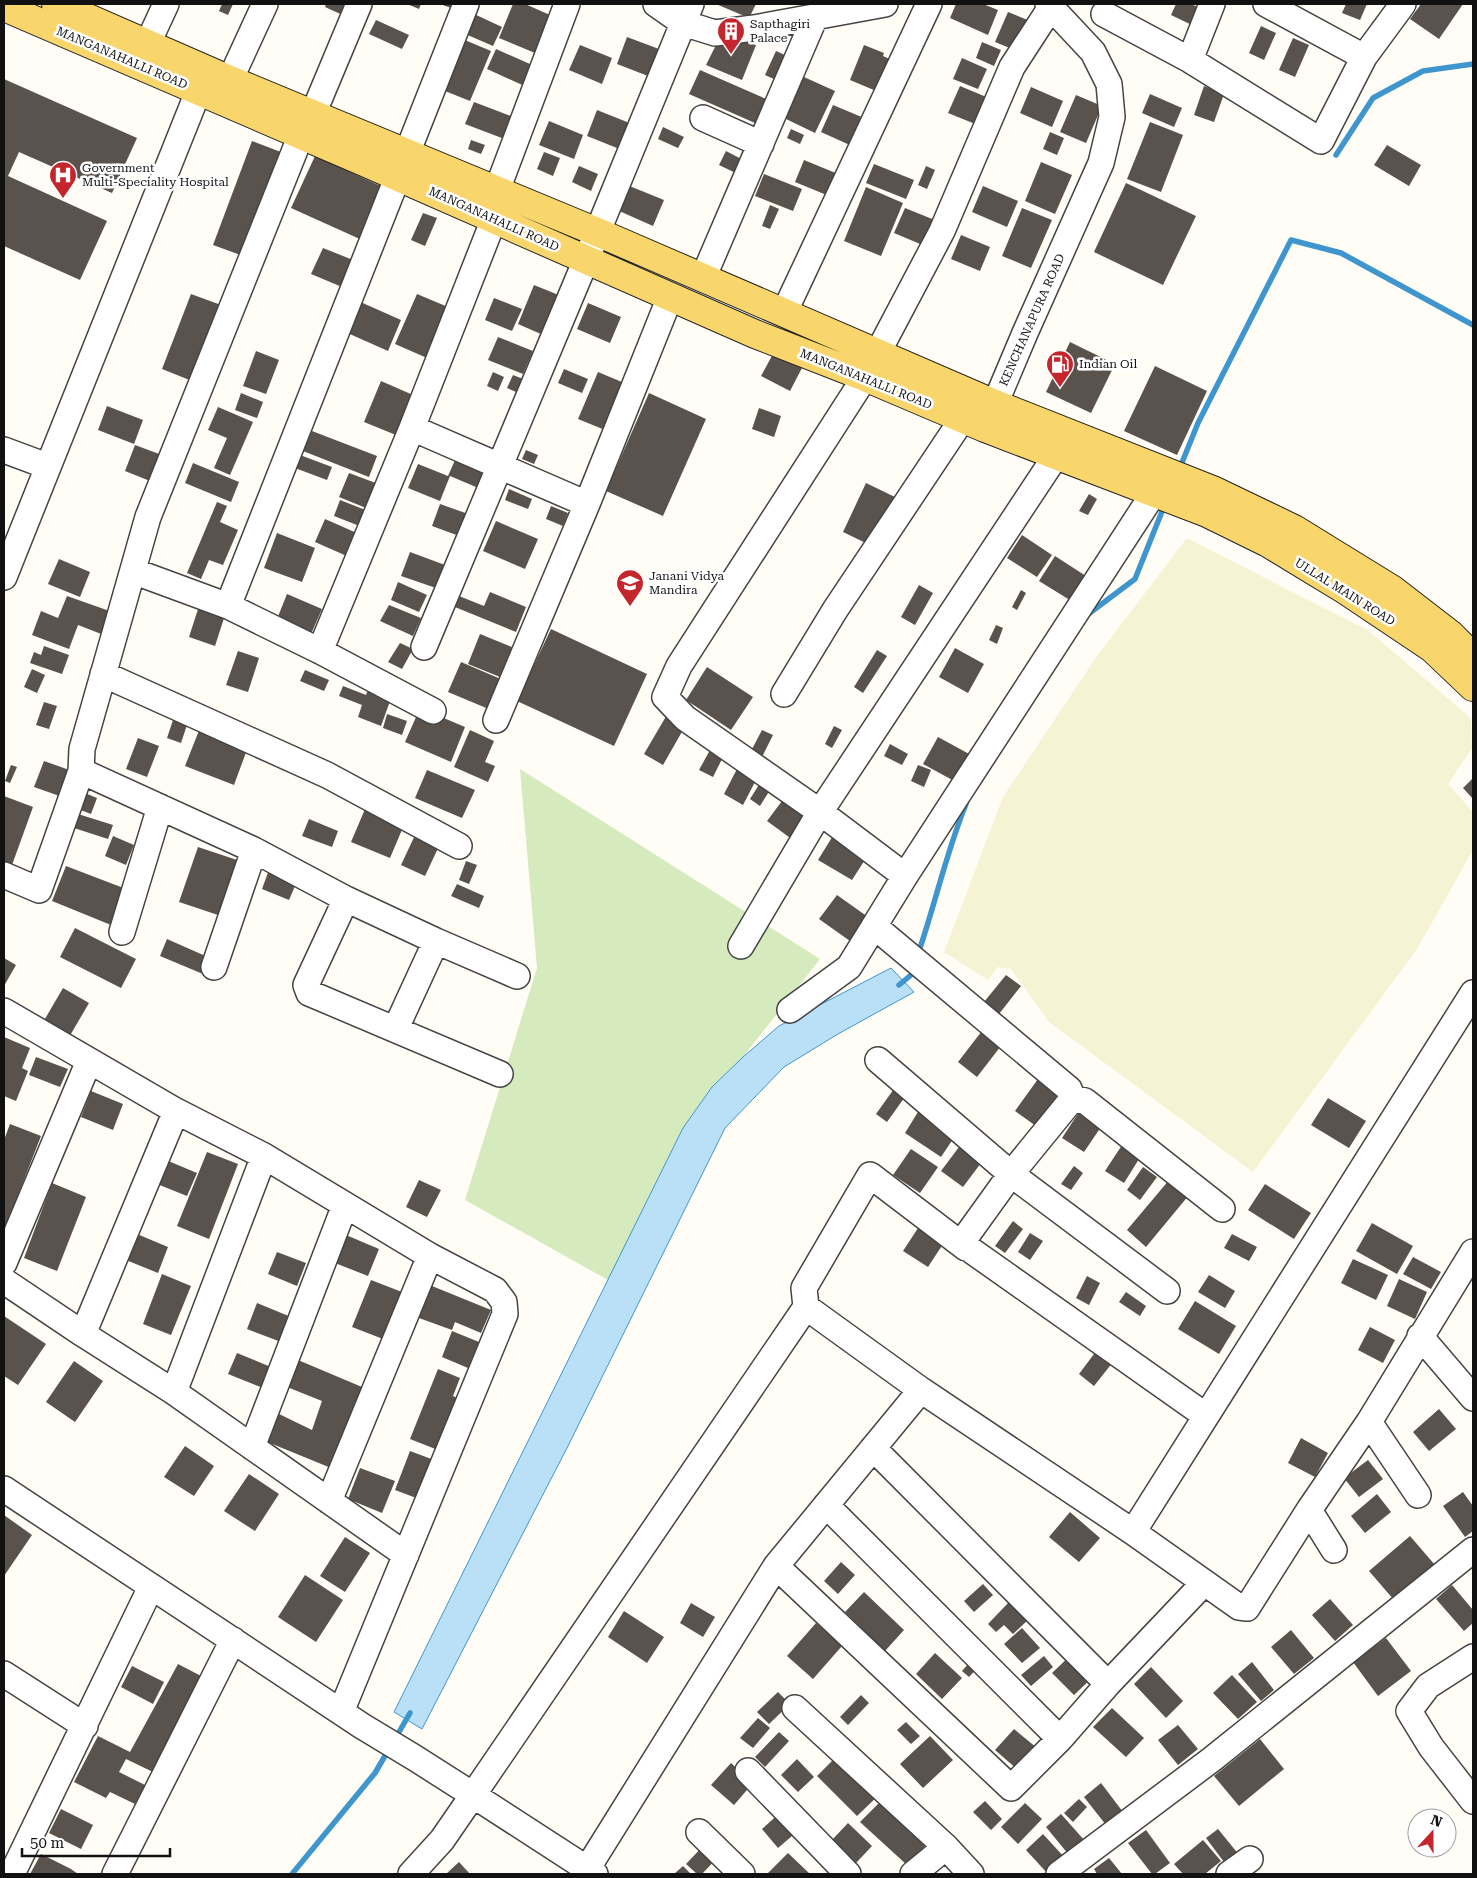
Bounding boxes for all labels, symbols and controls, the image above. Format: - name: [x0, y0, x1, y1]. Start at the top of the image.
- building icon: Sapthagiri Palace: [716, 16, 746, 55]
- place label: Sapthagiri Palace: [750, 17, 810, 45]
- street label: MANGANAHALLI ROAD: [54, 24, 190, 92]
- hospital icon: Government Multi-Speciality Hospital: [48, 160, 78, 199]
- place label: Government Multi-Speciality Hospital: [82, 161, 229, 189]
- street label: MANGANAHALLI ROAD: [427, 184, 561, 254]
- street label: KENCHANAPURA ROAD: [996, 252, 1068, 388]
- street label: MANGANAHALLI ROAD: [798, 346, 934, 412]
- fuel station icon: Indian Oil: [1045, 349, 1075, 388]
- place label: Indian Oil: [1079, 357, 1137, 371]
- street label: ULLAL MAIN ROAD: [1292, 555, 1398, 629]
- school or university icon: Janani Vidya Mandira: [615, 568, 645, 607]
- place label: Janani Vidya Mandira: [649, 569, 725, 597]
- north arrow: [1407, 1808, 1457, 1858]
- text: N: [1429, 1811, 1445, 1830]
- scale bar: [22, 1826, 170, 1858]
- text: 50 m: [30, 1834, 65, 1852]

